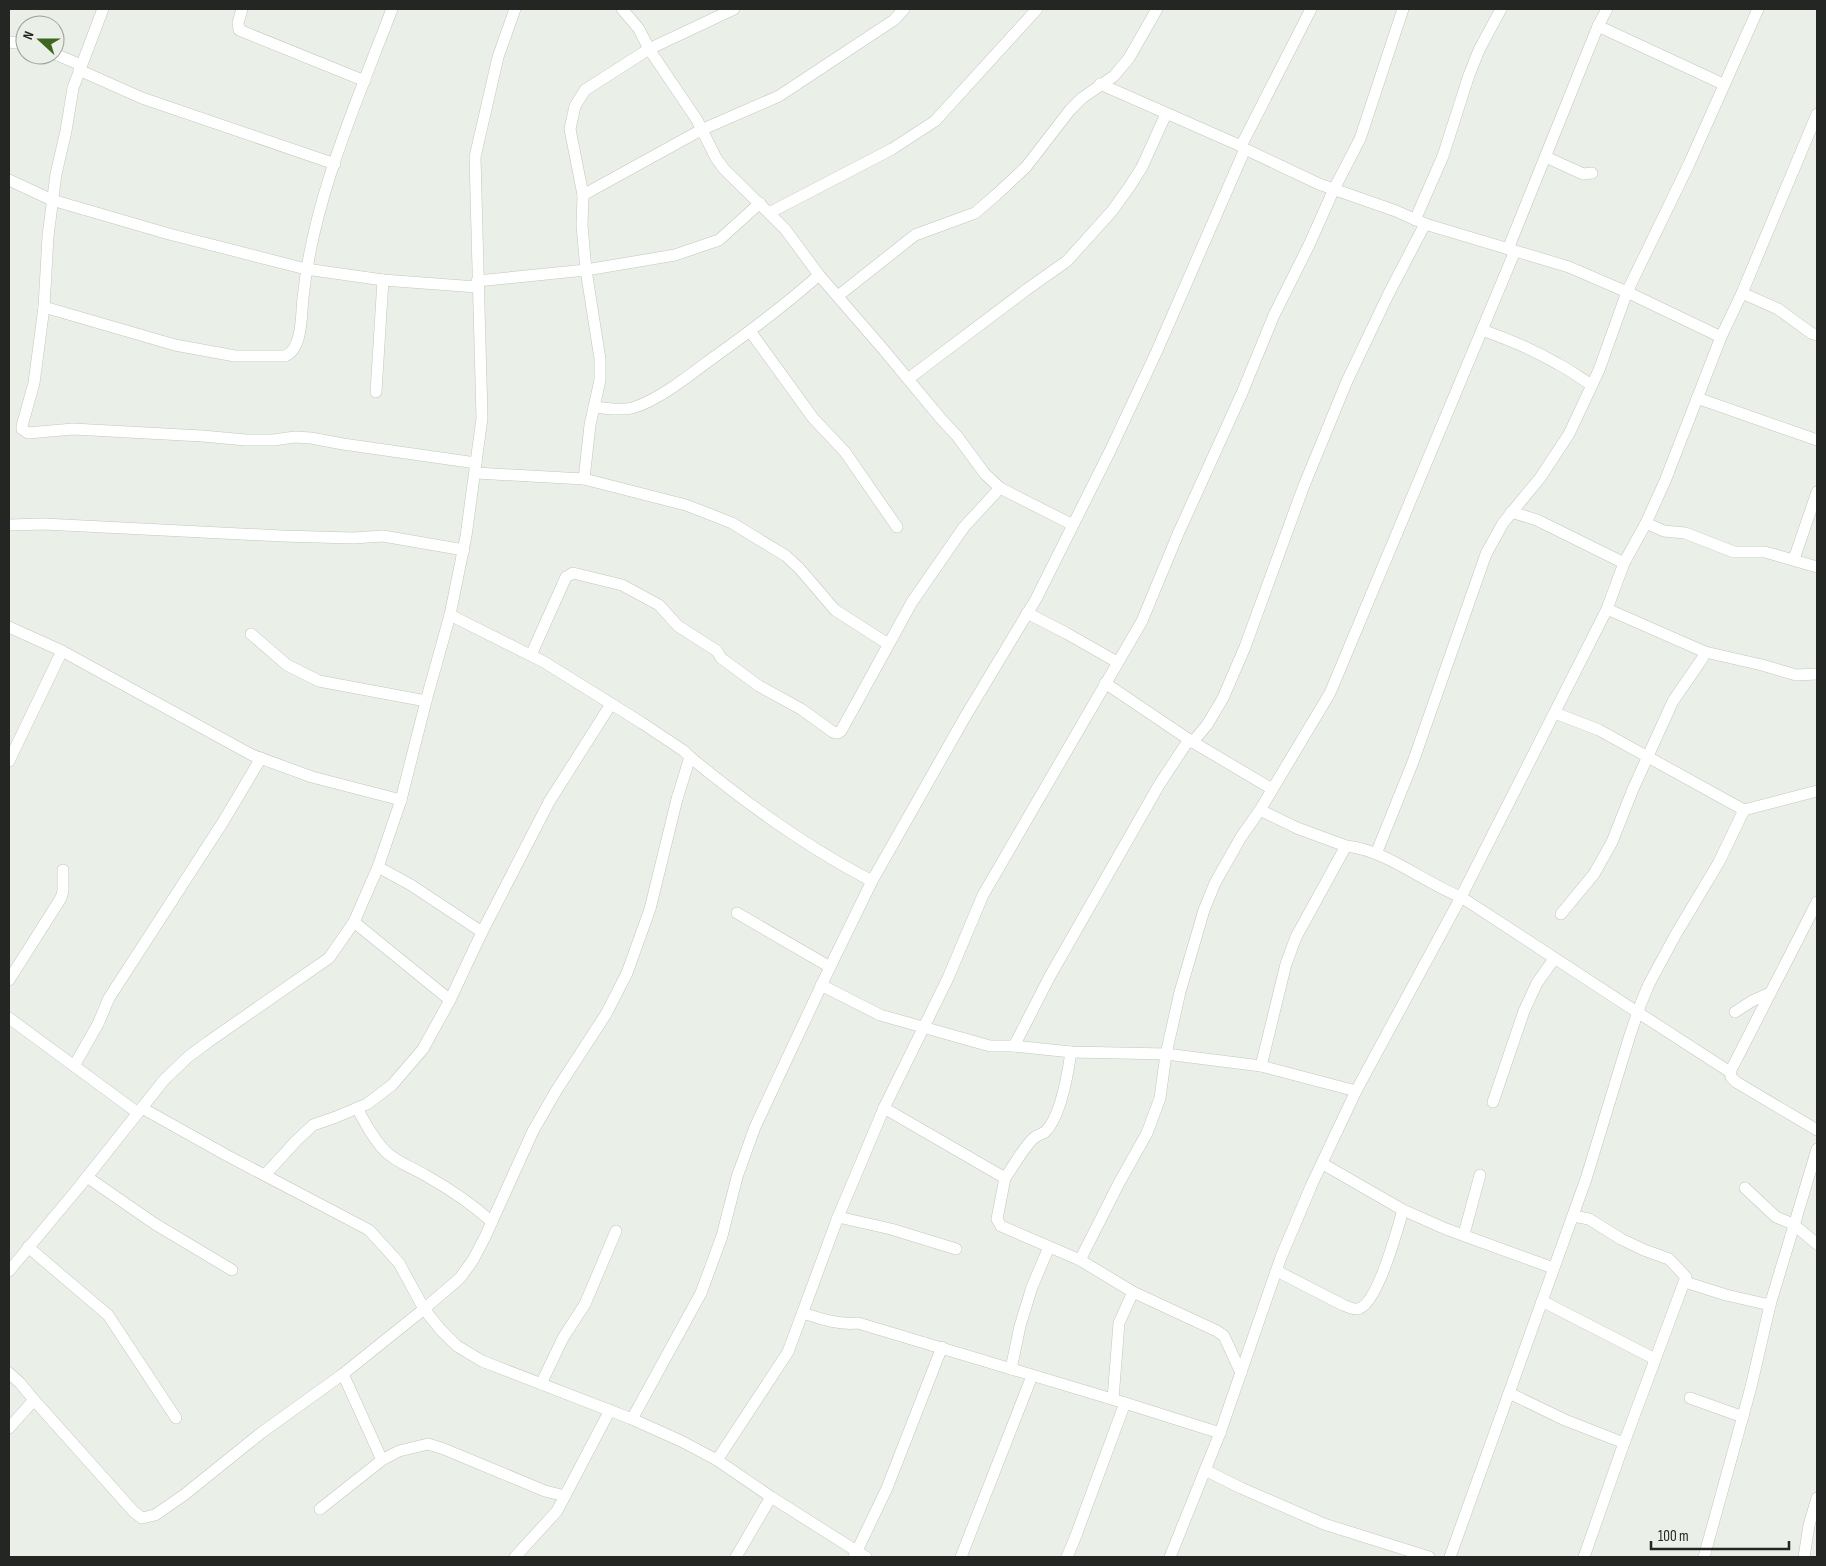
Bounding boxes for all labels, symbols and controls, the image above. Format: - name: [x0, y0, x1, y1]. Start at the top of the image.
- north arrow: [15, 15, 65, 65]
- text: N: [19, 29, 38, 42]
- scale bar: [1651, 1518, 1788, 1550]
- text: 100 m: [1658, 1527, 1689, 1546]

